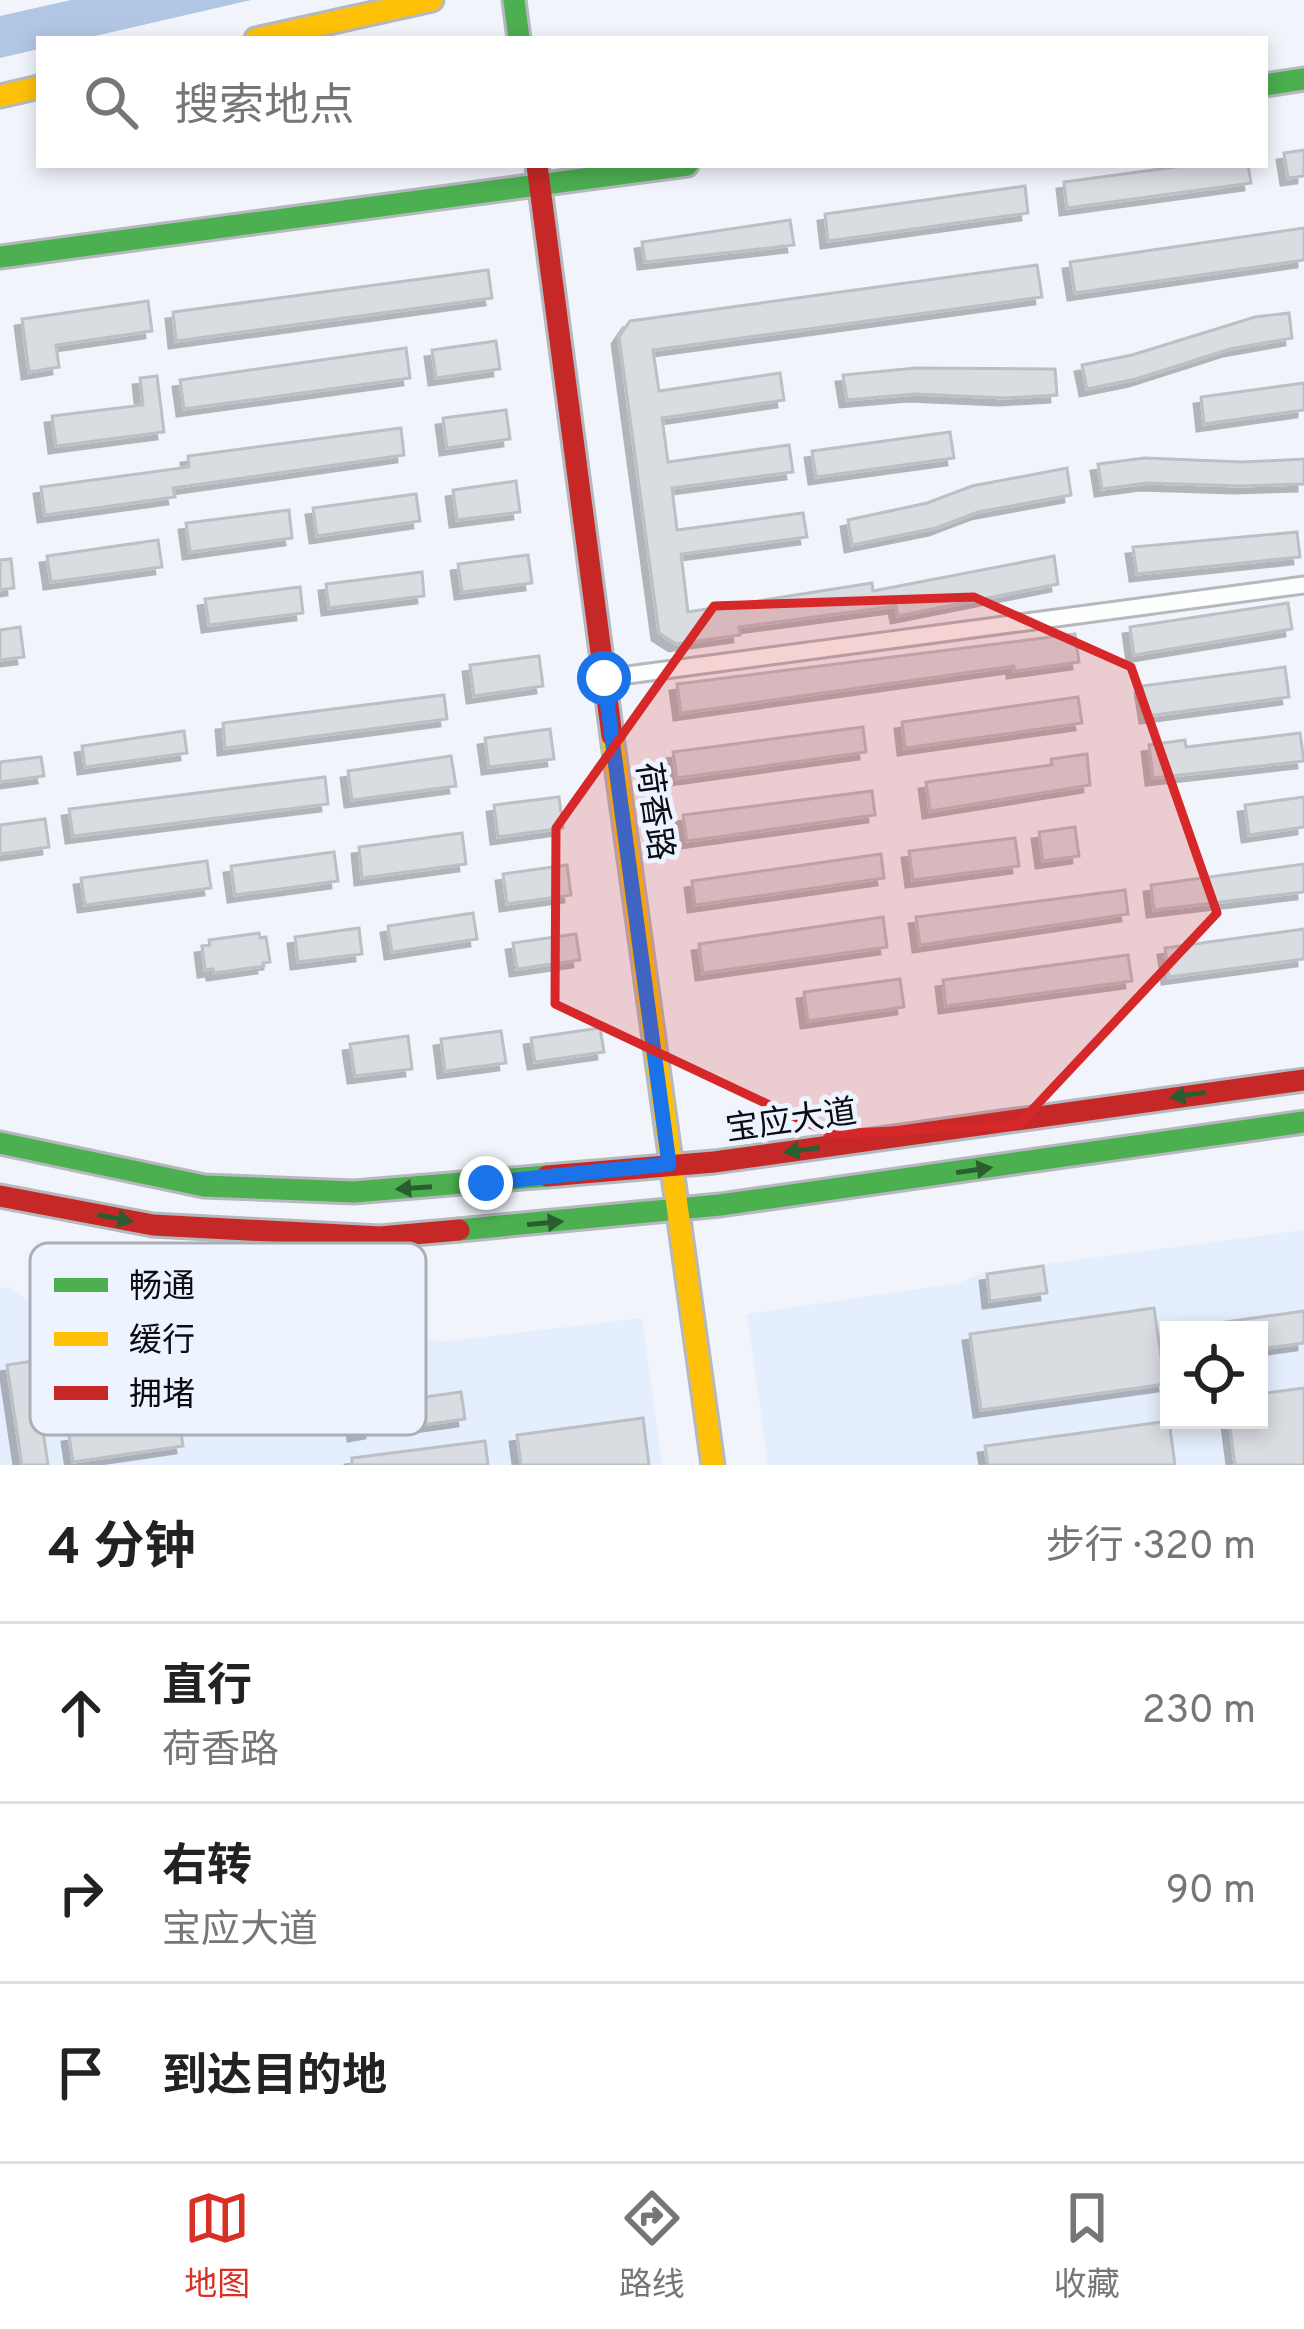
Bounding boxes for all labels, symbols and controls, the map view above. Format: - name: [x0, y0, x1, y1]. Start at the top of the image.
- search box: [36, 36, 1268, 168]
- icon: search: [78, 69, 144, 135]
- text: 搜索地点: [174, 80, 354, 137]
- route start: [577, 651, 631, 705]
- street label: 荷香路: [624, 760, 680, 863]
- one-way arrow: [1169, 1086, 1206, 1105]
- street label: 宝应大道: [723, 1093, 860, 1153]
- one-way arrow: [783, 1141, 820, 1160]
- route end: [459, 1156, 513, 1210]
- one-way arrow: [956, 1160, 993, 1179]
- one-way arrow: [395, 1178, 432, 1197]
- one-way arrow: [97, 1208, 134, 1227]
- one-way arrow: [527, 1214, 564, 1233]
- legend: [30, 1243, 426, 1435]
- text: 畅通: [129, 1268, 195, 1310]
- map controls: [1160, 1321, 1268, 1429]
- button: locate: [1160, 1321, 1268, 1429]
- text: 缓行: [129, 1322, 195, 1364]
- text: 拥堵: [129, 1376, 195, 1418]
- text: 4 分钟: [48, 1518, 196, 1583]
- text: 步行 · 320 m: [1046, 1524, 1256, 1573]
- text: 直行: [162, 1660, 252, 1717]
- icon: ahead: [48, 1680, 114, 1746]
- text: 230 m: [1142, 1688, 1256, 1737]
- text: 荷香路: [162, 1728, 279, 1777]
- text: 右转: [162, 1840, 252, 1897]
- icon: right: [48, 1860, 114, 1926]
- text: 90 m: [1166, 1868, 1256, 1917]
- text: 宝应大道: [162, 1908, 318, 1957]
- icon: arrive: [48, 2040, 114, 2106]
- text: 到达目的地: [162, 2050, 387, 2107]
- tab: 地图: [184, 2185, 250, 2308]
- tab: 路线: [619, 2185, 685, 2308]
- tab: 收藏: [1054, 2185, 1120, 2308]

